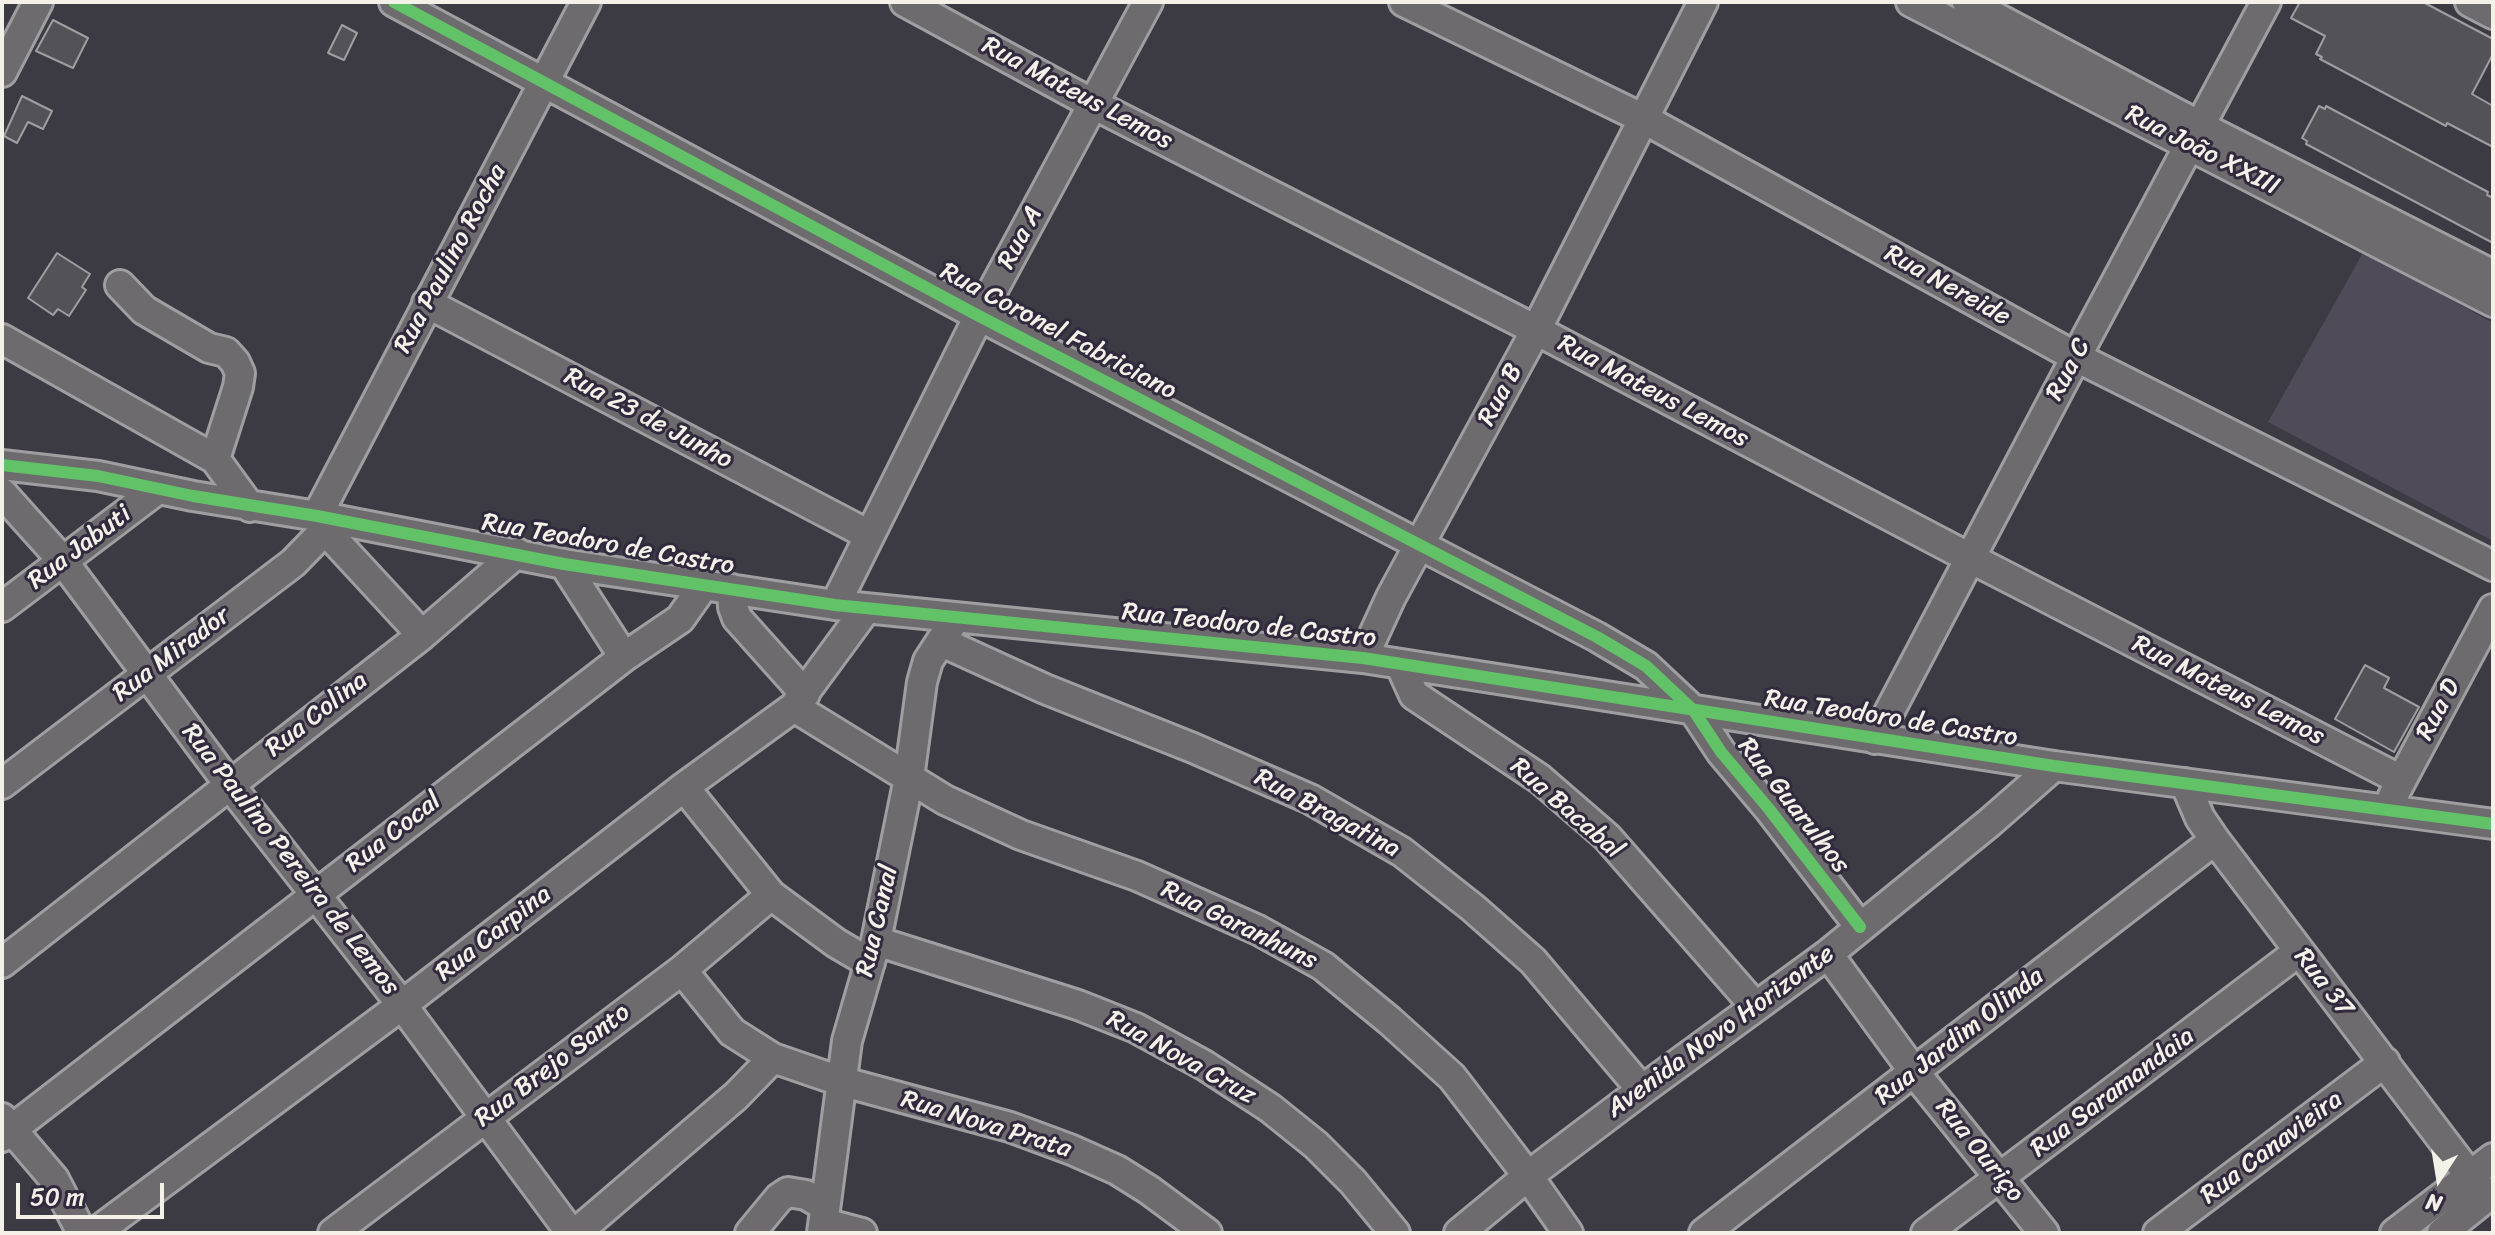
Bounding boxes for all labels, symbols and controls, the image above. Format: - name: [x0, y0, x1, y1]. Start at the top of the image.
- street label: Rua Mateus Lemos: [976, 31, 1178, 157]
- street label: Rua João XXIII: [2120, 99, 2284, 203]
- street label: Rua Paulino Rocha: [388, 159, 514, 359]
- street label: Rua A: [992, 201, 1050, 275]
- street label: Rua Nereide: [1879, 239, 2015, 333]
- street label: Rua Coronel Fabriciano: [934, 256, 1182, 408]
- street label: Rua Mateus Lemos: [1552, 329, 1754, 455]
- street label: Rua C: [2040, 334, 2098, 406]
- street label: Rua B: [1472, 359, 1530, 431]
- street label: Rua 23 de Junho: [558, 361, 738, 477]
- street label: Rua Jabuti: [22, 499, 138, 597]
- street label: Rua Teodoro de Castro: [479, 507, 737, 583]
- street label: Rua Teodoro de Castro: [1120, 597, 1378, 655]
- street label: Rua Mirador: [107, 601, 237, 709]
- street label: Rua Mateus Lemos: [2127, 629, 2329, 753]
- street label: Rua Colina: [260, 666, 374, 764]
- street label: Rua D: [2410, 674, 2468, 746]
- street label: Rua Teodoro de Castro: [1762, 684, 2020, 754]
- street label: Rua Paulino Pereira de Lemos: [174, 718, 406, 1002]
- street label: Rua Guarulhos: [1730, 732, 1856, 880]
- street label: Rua Bacabal: [1503, 752, 1629, 866]
- street label: Rua Bragatina: [1249, 763, 1405, 865]
- street label: Rua Cocal: [340, 786, 448, 880]
- street label: Rua Canal: [850, 862, 906, 980]
- street label: Rua Garanhuns: [1156, 875, 1322, 977]
- street label: Rua Carpina: [430, 879, 558, 989]
- street label: Avenida Novo Horizonte: [1601, 939, 1841, 1125]
- street label: Rua 37: [2286, 942, 2360, 1024]
- street label: Rua Jardim Olinda: [1870, 962, 2050, 1112]
- street label: Rua Brejo Santo: [469, 997, 637, 1135]
- street label: Rua Nova Cruz: [1101, 1004, 1261, 1112]
- street label: Rua Saramandaia: [2025, 1021, 2201, 1165]
- street label: Rua Nova Prata: [897, 1084, 1075, 1166]
- street label: Rua Canavieira: [2195, 1085, 2349, 1211]
- street label: Rua Ouriço: [1928, 1093, 2030, 1209]
- north arrow: [2399, 1139, 2479, 1219]
- scale bar: [20, 1167, 168, 1217]
- text: 50 m: [30, 1176, 85, 1218]
- text: N: [2422, 1182, 2445, 1224]

